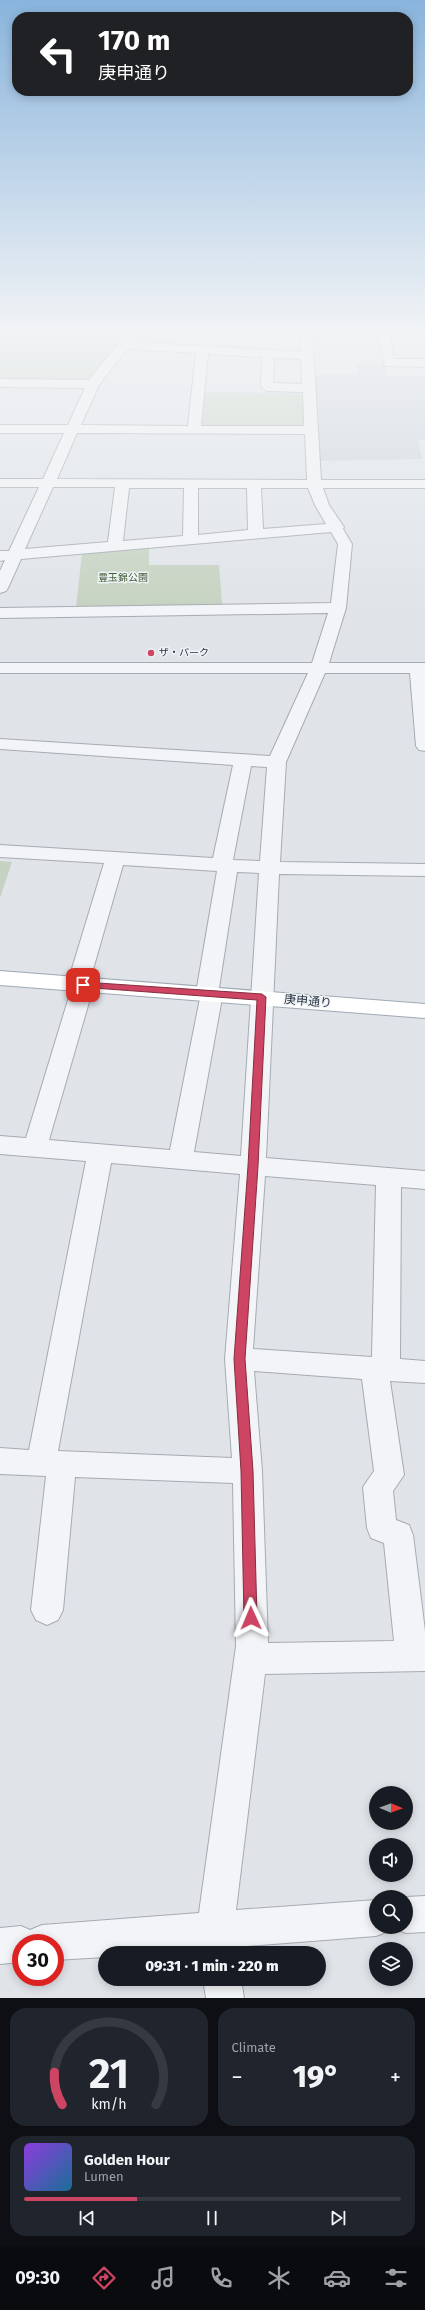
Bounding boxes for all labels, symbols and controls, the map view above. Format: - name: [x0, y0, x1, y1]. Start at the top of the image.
- text: 170 m: [98, 24, 170, 57]
- icon: left: [32, 28, 84, 80]
- text: 庚申通り: [98, 62, 170, 84]
- park label: 豊玉錦公園: [98, 572, 148, 584]
- place label: ザ・パーク: [159, 647, 209, 659]
- marker: ザ・パーク: [146, 648, 156, 658]
- pin: [66, 968, 100, 1002]
- icon: arrive: [72, 974, 94, 996]
- street label: 庚申通り: [283, 992, 333, 1010]
- position arrow: [230, 1597, 272, 1639]
- north arrow: [369, 1786, 413, 1830]
- map controls: [369, 1786, 413, 1986]
- button: sound: [369, 1838, 413, 1882]
- button: search: [369, 1890, 413, 1934]
- speed limit sign: 30: [12, 1934, 64, 1986]
- button: layers: [369, 1942, 413, 1986]
- text: 09:31 · 1 min · 220 m: [145, 1957, 279, 1975]
- text: Climate: [232, 2040, 276, 2055]
- text: 21: [89, 2049, 129, 2099]
- text: 19°: [293, 2059, 340, 2095]
- text: −: [232, 2064, 243, 2091]
- text: +: [390, 2064, 401, 2091]
- text: km/h: [91, 2096, 126, 2113]
- text: Golden Hour: [84, 2151, 170, 2169]
- text: Lumen: [84, 2169, 124, 2184]
- icon: previous: [76, 2207, 98, 2229]
- icon: pause: [201, 2207, 223, 2229]
- icon: next: [327, 2207, 349, 2229]
- icon: directions: [90, 2264, 118, 2292]
- icon: music: [149, 2264, 177, 2292]
- icon: phone: [207, 2264, 235, 2292]
- icon: climate: [265, 2264, 293, 2292]
- icon: car: [323, 2264, 351, 2292]
- icon: filters: [382, 2264, 410, 2292]
- text: 09:30: [15, 2267, 60, 2289]

